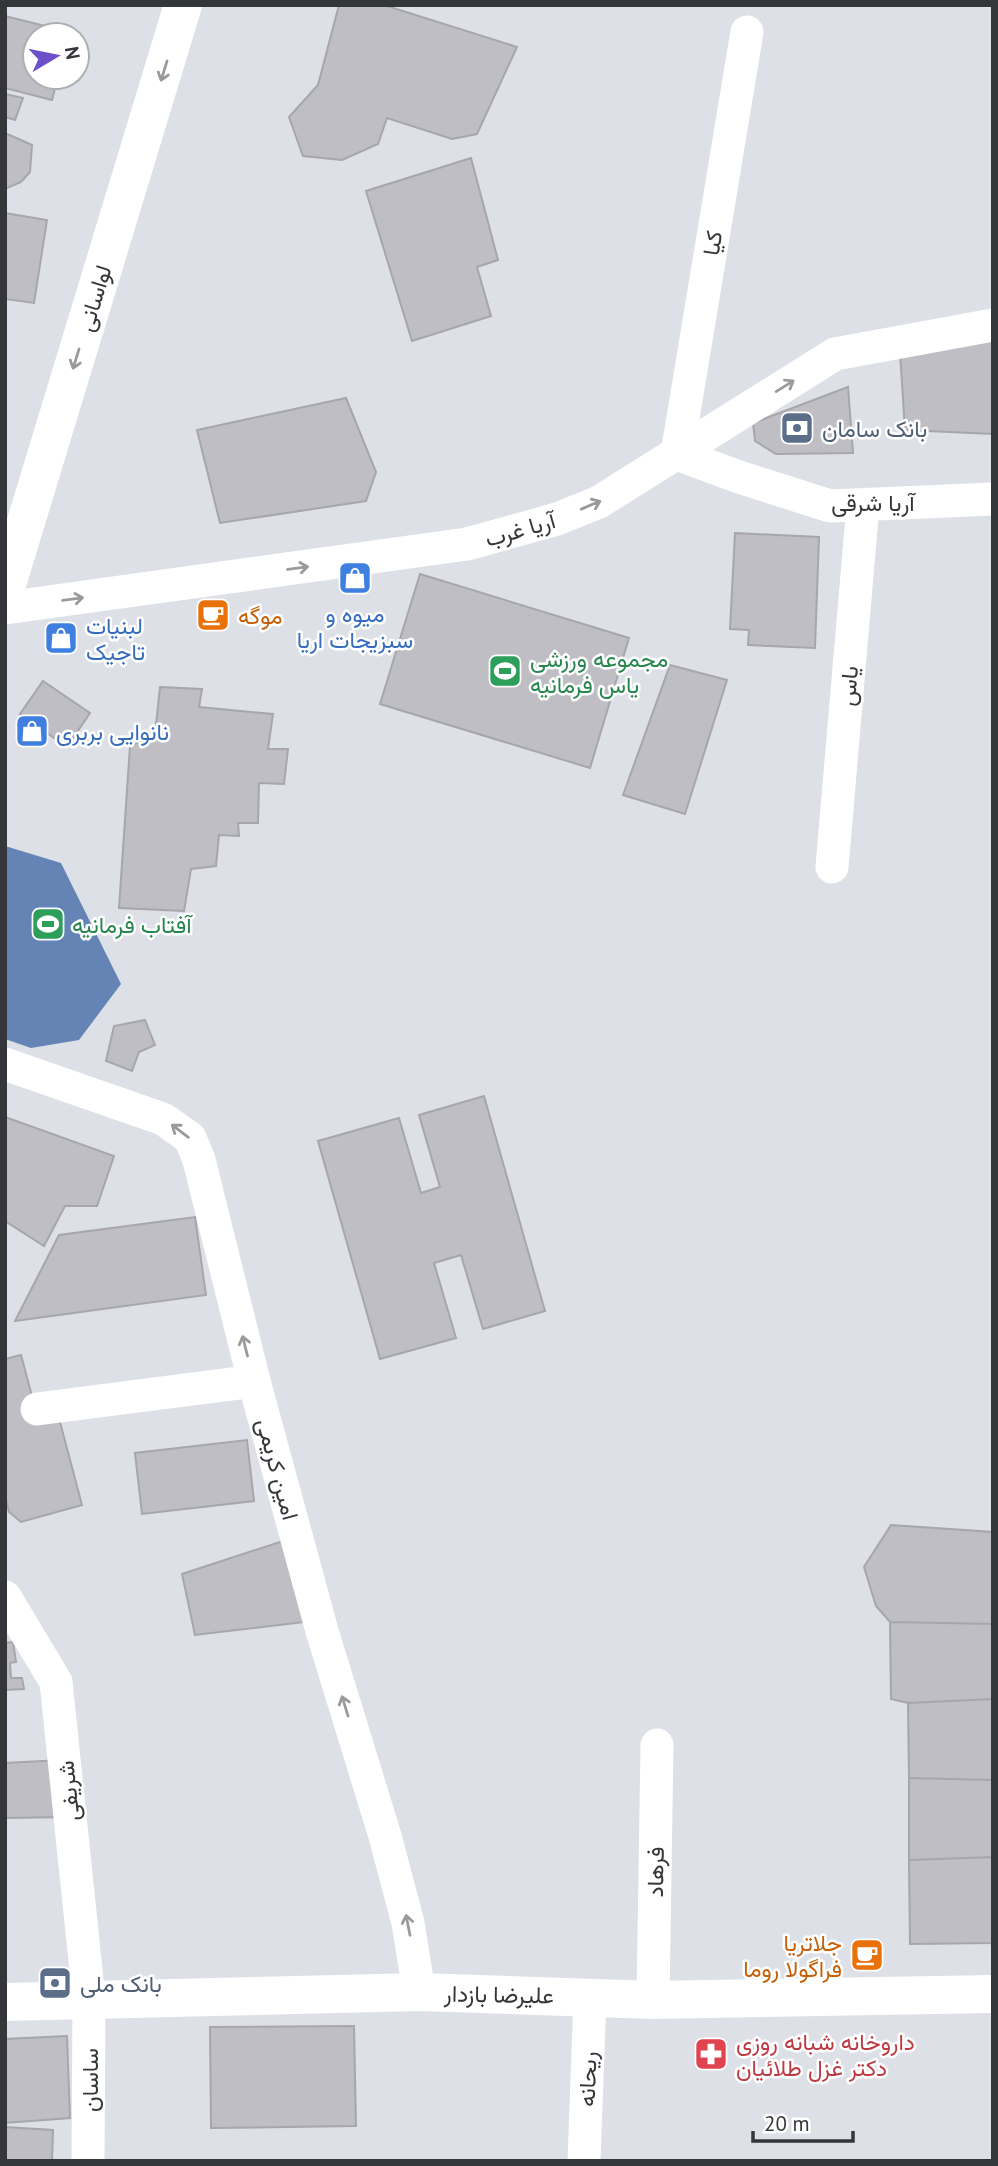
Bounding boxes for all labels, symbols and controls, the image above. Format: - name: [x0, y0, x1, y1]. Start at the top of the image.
- north arrow: [21, 21, 91, 91]
- text: N: [60, 45, 86, 61]
- one-way arrow: [156, 59, 169, 81]
- street label: کیا: [696, 229, 728, 257]
- street label: لواسانی: [70, 261, 119, 335]
- one-way arrow: [68, 347, 81, 369]
- one-way arrow: [775, 379, 794, 393]
- bank icon: بانک سامان: [778, 409, 816, 447]
- place label: بانک سامان: [822, 414, 927, 443]
- street label: آریا شرقی: [831, 488, 916, 518]
- one-way arrow: [580, 498, 601, 511]
- street label: آریا غرب: [482, 505, 560, 554]
- shop icon: میوه و سبزیجات اریا: [336, 559, 374, 597]
- one-way arrow: [286, 561, 309, 574]
- one-way arrow: [61, 592, 84, 605]
- cafe icon: موگه: [194, 596, 232, 634]
- place label: میوه و سبزیجات اریا: [297, 599, 413, 655]
- place label: موگه: [238, 601, 283, 631]
- place label: لبنیات تاجیک: [86, 611, 145, 666]
- shop icon: لبنیات تاجیک: [42, 619, 80, 657]
- place label: مجموعه ورزشی یاس فرمانیه: [530, 644, 668, 700]
- sports icon: مجموعه ورزشی یاس فرمانیه: [486, 652, 524, 690]
- street label: یاس: [832, 665, 864, 707]
- shop icon: نانوایی بربری: [13, 712, 51, 750]
- place label: نانوایی بربری: [56, 717, 169, 747]
- sports icon: آفتاب فرمانیه: [29, 905, 67, 943]
- place label: آفتاب فرمانیه: [72, 910, 193, 940]
- one-way arrow: [171, 1123, 190, 1138]
- one-way arrow: [238, 1335, 251, 1358]
- street label: امین کریمی: [250, 1415, 305, 1523]
- one-way arrow: [337, 1696, 350, 1718]
- street label: شریفی: [50, 1759, 87, 1823]
- street label: فرهاد: [640, 1846, 671, 1898]
- one-way arrow: [401, 1914, 415, 1937]
- place label: جلاتریا فراگولا روما: [743, 1928, 842, 1984]
- cafe icon: جلاتریا فراگولا روما: [848, 1936, 886, 1974]
- bank icon: بانک ملی: [36, 1964, 74, 2002]
- place label: بانک ملی: [80, 1969, 162, 1998]
- street label: علیرضا بازدار: [443, 1979, 554, 2010]
- place label: داروخانه شبانه روزی دکتر غزل طلائیان: [736, 2027, 915, 2083]
- pharmacy icon: داروخانه شبانه روزی دکتر غزل طلائیان: [692, 2035, 730, 2073]
- street label: ساسان: [75, 2048, 104, 2112]
- street label: ریحانه: [572, 2051, 603, 2107]
- scale bar: [753, 2100, 853, 2144]
- text: 20 m: [764, 2110, 810, 2137]

